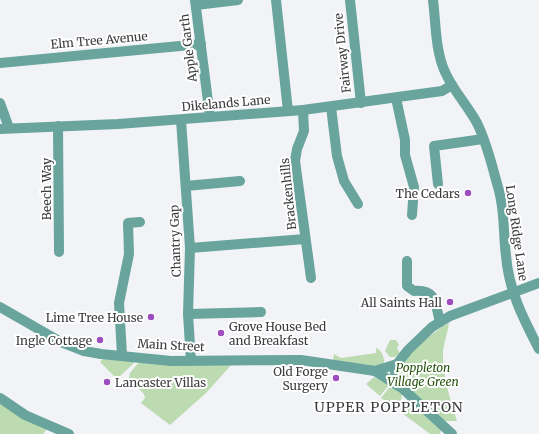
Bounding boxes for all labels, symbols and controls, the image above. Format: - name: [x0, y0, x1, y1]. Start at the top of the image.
- street label: Fairway Drive: [330, 12, 354, 94]
- street label: Apple Garth: [176, 13, 200, 84]
- street label: Elm Tree Avenue: [50, 28, 148, 52]
- street label: Dikelands Lane: [181, 92, 271, 114]
- street label: Brackenhills: [277, 157, 299, 231]
- street label: Beech Way: [39, 158, 54, 220]
- street label: Long Ridge Lane: [503, 184, 531, 282]
- place label: The Cedars: [396, 186, 460, 201]
- marker: The Cedars: [463, 188, 473, 198]
- street label: Chantry Gap: [166, 205, 184, 277]
- place label: All Saints Hall: [360, 295, 442, 310]
- marker: All Saints Hall: [445, 297, 455, 307]
- place label: Lime Tree House: [46, 310, 143, 325]
- marker: Lime Tree House: [146, 312, 156, 322]
- place label: Grove House Bed and Breakfast: [229, 319, 326, 348]
- marker: Grove House Bed and Breakfast: [216, 328, 226, 338]
- place label: Ingle Cottage: [16, 333, 92, 348]
- marker: Ingle Cottage: [95, 335, 105, 345]
- street label: Main Street: [137, 336, 205, 354]
- park label: Poppleton Village Green: [387, 360, 459, 389]
- place label: Old Forge Surgery: [273, 364, 328, 393]
- marker: Old Forge Surgery: [331, 373, 341, 383]
- place label: Lancaster Villas: [115, 375, 206, 390]
- marker: Lancaster Villas: [102, 377, 112, 387]
- district label: UPPER POPPLETON: [314, 398, 464, 416]

